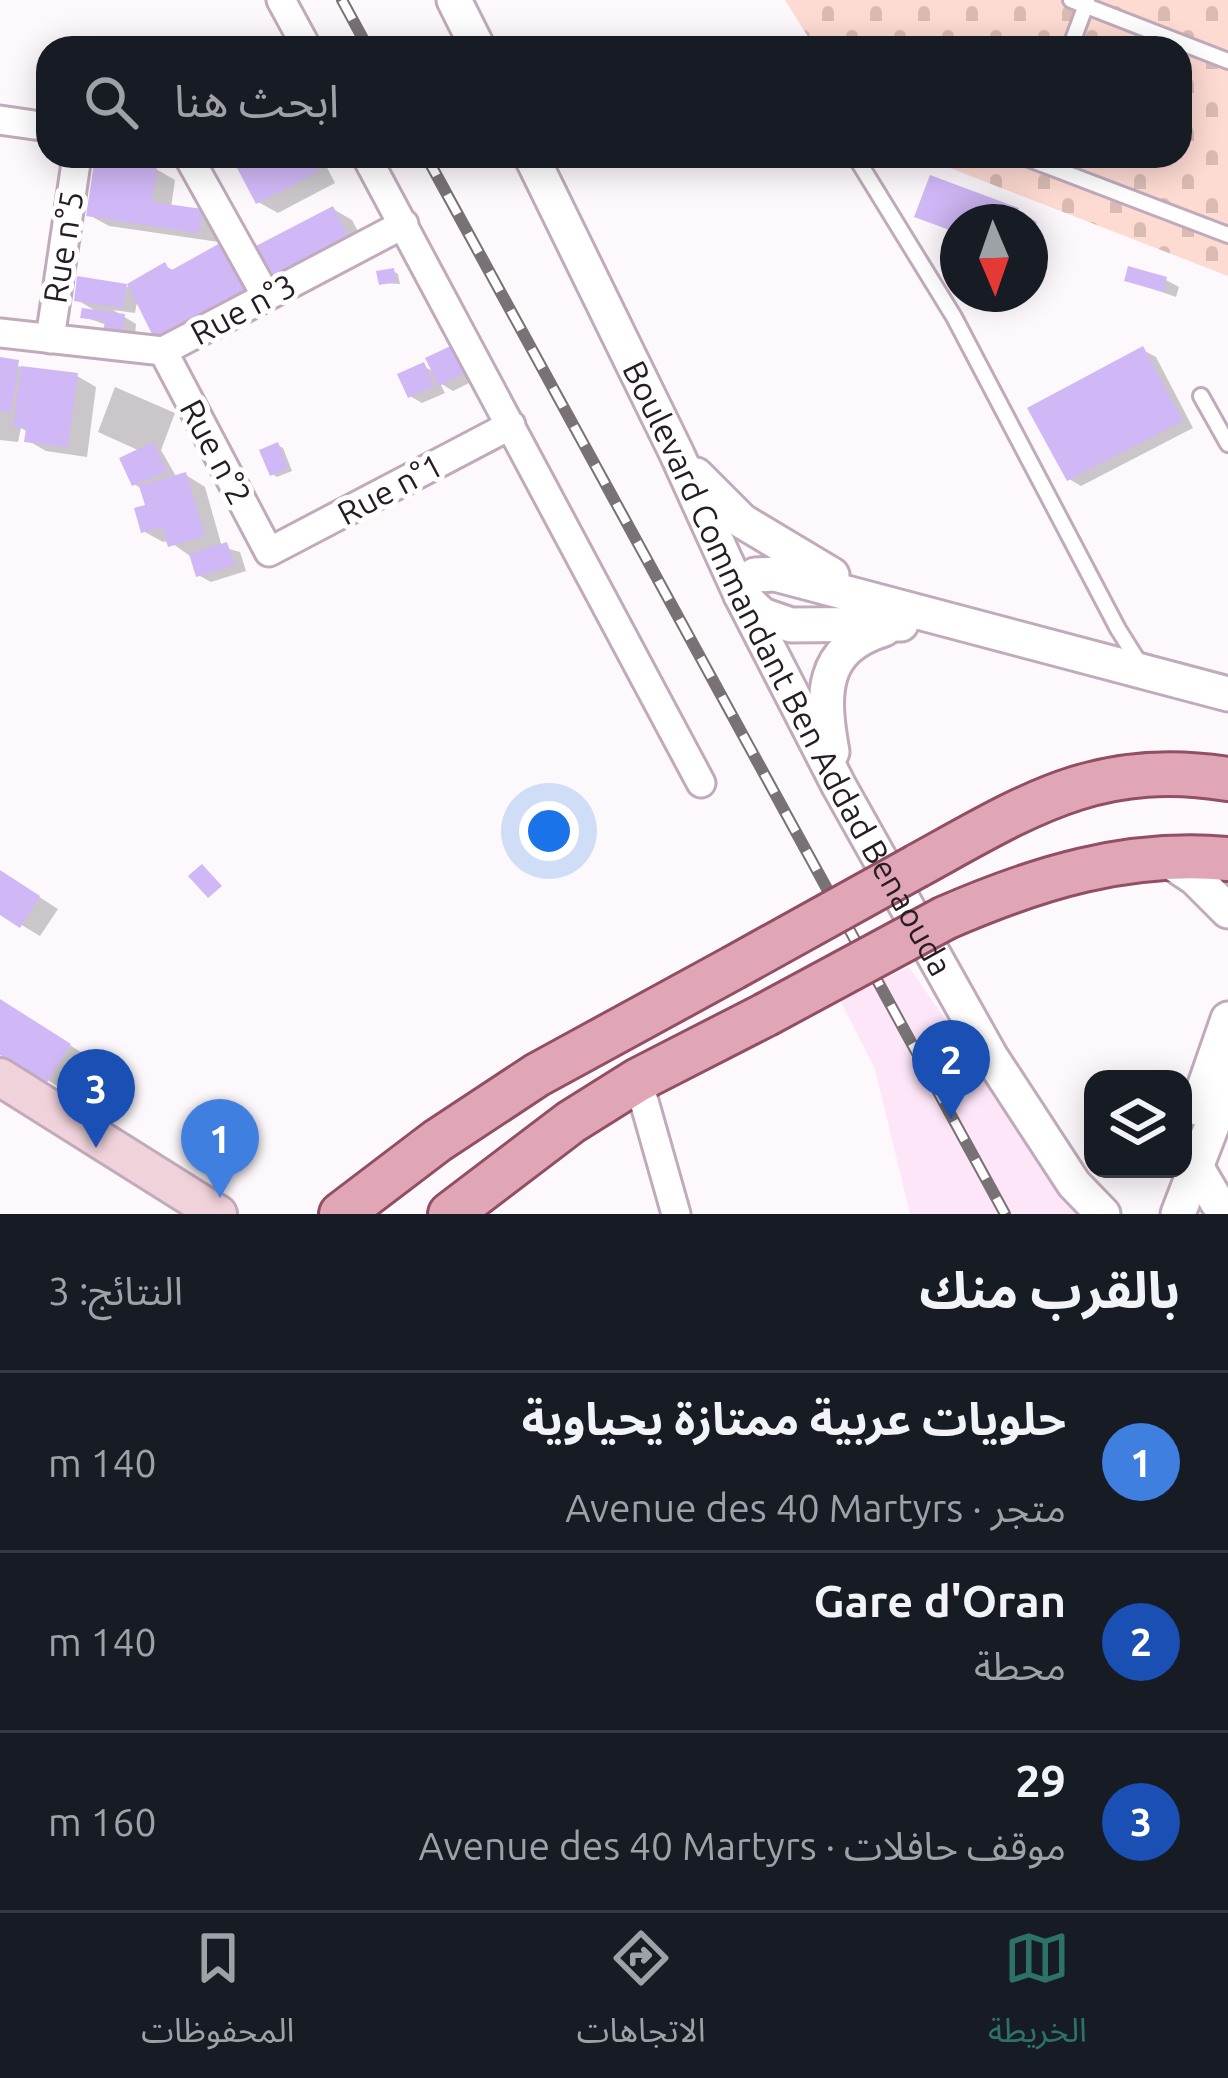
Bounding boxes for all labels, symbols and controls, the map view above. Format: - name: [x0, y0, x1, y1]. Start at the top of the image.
- search box: [36, 36, 1192, 168]
- icon: search: [78, 69, 144, 135]
- text: ابحث هنا: [174, 75, 339, 126]
- street label: Rue n°5: [35, 188, 90, 306]
- north arrow: [940, 204, 1048, 312]
- street label: Rue n°3: [184, 266, 301, 351]
- street label: Boulevard Commandant Ben Addad Benaouda: [616, 355, 960, 982]
- street label: Rue n°2: [174, 393, 259, 510]
- street label: Rue n°1: [331, 446, 448, 531]
- your location: [519, 801, 579, 861]
- pin: 2: [912, 1020, 990, 1119]
- pin: 3: [57, 1049, 135, 1148]
- map controls: [1084, 1070, 1192, 1178]
- button: layers: [1084, 1070, 1192, 1178]
- pin: 1: [181, 1099, 259, 1198]
- text: بالقرب منك: [919, 1260, 1180, 1318]
- text: النتائج: 3: [48, 1269, 183, 1312]
- text: حلويات عربية ممتازة يحياوية: [522, 1393, 1066, 1444]
- text: 140 m: [48, 1441, 157, 1484]
- text: 1: [1130, 1441, 1152, 1484]
- text: متجر · Avenue des 40 Martyrs: [565, 1486, 1066, 1529]
- text: Gare d'Oran: [813, 1575, 1066, 1626]
- text: 140 m: [48, 1620, 157, 1663]
- text: 2: [1130, 1620, 1152, 1663]
- text: محطة: [974, 1644, 1066, 1687]
- text: 29: [1015, 1755, 1066, 1806]
- text: 160 m: [48, 1800, 157, 1843]
- text: 3: [1130, 1800, 1152, 1843]
- text: موقف حافلات · Avenue des 40 Martyrs: [419, 1824, 1066, 1867]
- tab: المحفوظات: [141, 1925, 294, 2066]
- tab: الاتجاهات: [577, 1925, 706, 2066]
- tab: الخريطة: [988, 1925, 1087, 2066]

